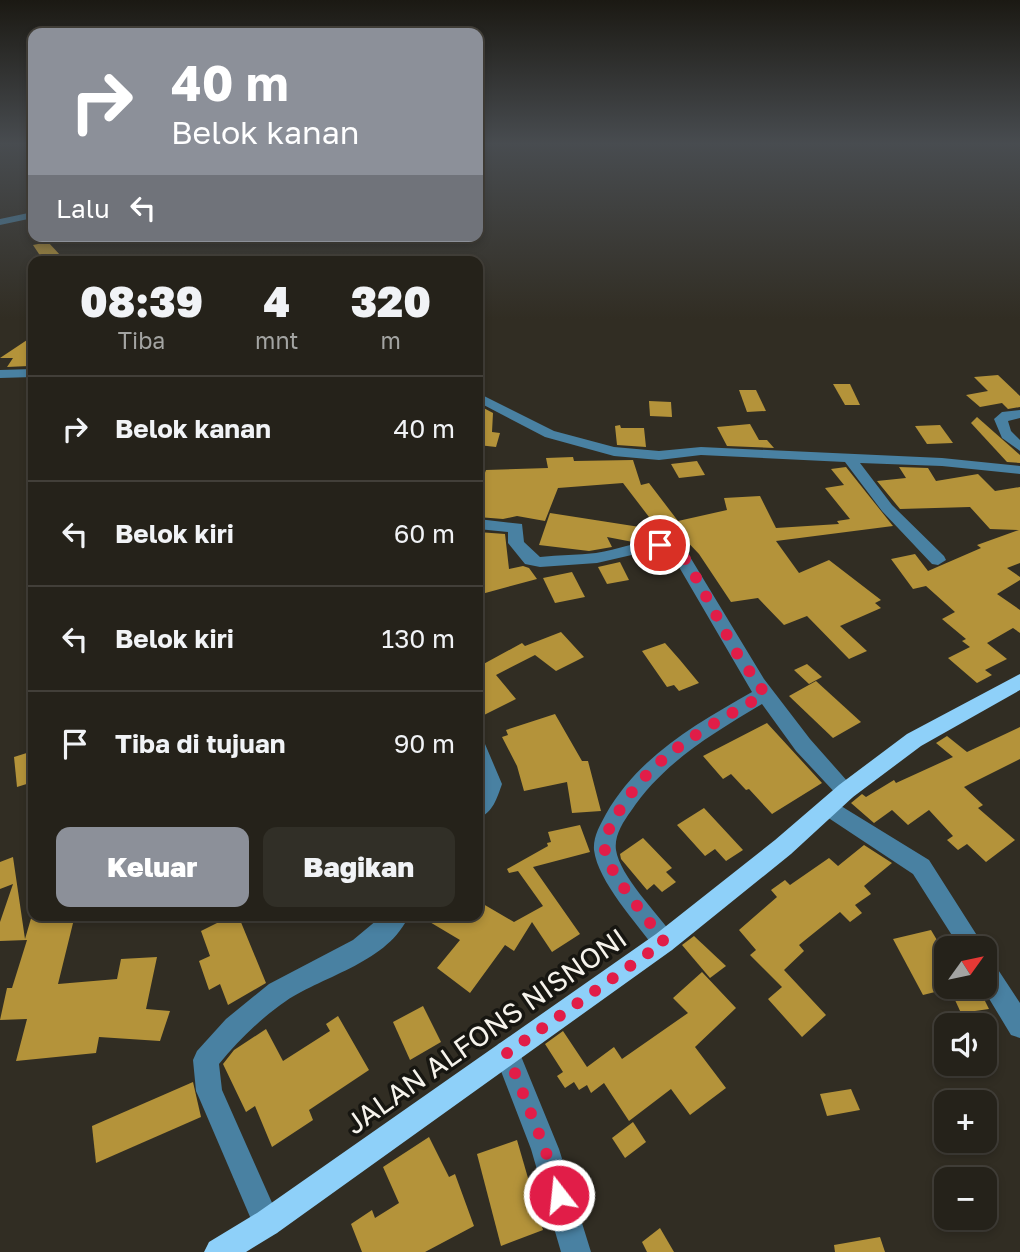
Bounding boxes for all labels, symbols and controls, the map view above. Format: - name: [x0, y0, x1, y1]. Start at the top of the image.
- text: 40 m: [171, 53, 289, 112]
- icon: right: [56, 56, 147, 147]
- text: Belok kanan: [171, 113, 359, 151]
- icon: left: [124, 189, 162, 227]
- text: Lalu: [56, 193, 110, 224]
- text: 08:39: [80, 276, 203, 326]
- text: 4: [263, 276, 290, 326]
- text: 320: [351, 276, 431, 326]
- text: Tiba: [118, 326, 165, 354]
- text: mnt: [255, 326, 299, 354]
- text: m: [381, 326, 401, 354]
- icon: right: [56, 410, 94, 448]
- text: Belok kanan: [115, 413, 271, 444]
- text: 40 m: [394, 413, 455, 444]
- icon: left: [56, 515, 94, 553]
- pin: [630, 515, 690, 575]
- text: Belok kiri: [115, 518, 234, 549]
- text: 60 m: [394, 518, 455, 549]
- icon: arrive: [641, 526, 679, 564]
- icon: left: [56, 620, 94, 658]
- text: Belok kiri: [115, 623, 234, 654]
- text: 130 m: [382, 623, 455, 654]
- icon: arrive: [56, 725, 94, 763]
- text: Tiba di tujuan: [115, 728, 285, 759]
- text: 90 m: [394, 728, 455, 759]
- button: Keluar: [56, 827, 249, 907]
- button: Bagikan: [263, 827, 455, 907]
- street label: JALAN ALFONS NISNONI: [339, 921, 633, 1140]
- north arrow: [934, 936, 998, 999]
- map controls: [934, 936, 997, 1230]
- button: sound: [934, 1013, 997, 1076]
- button: +: [934, 1090, 997, 1153]
- position arrow: [522, 1158, 596, 1232]
- button: −: [934, 1167, 997, 1230]

